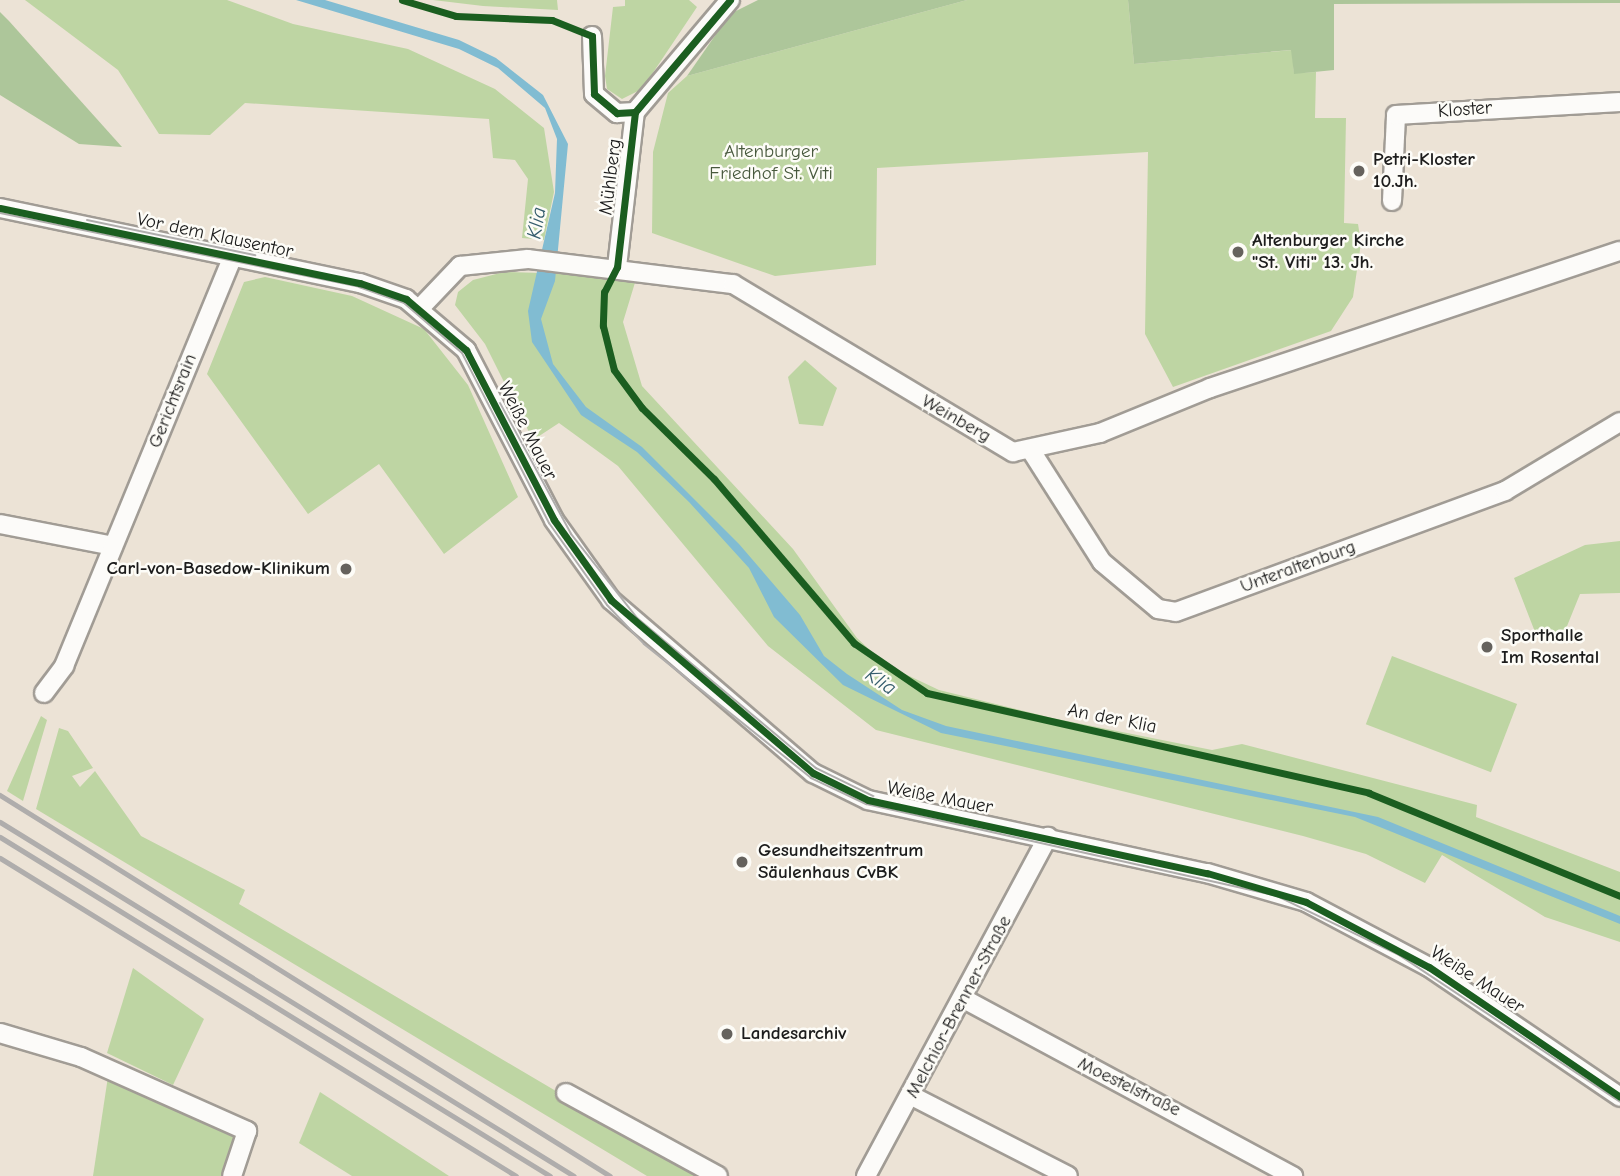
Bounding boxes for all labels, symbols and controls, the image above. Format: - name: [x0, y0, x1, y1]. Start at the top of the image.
- street label: Kloster: [1437, 97, 1493, 123]
- street label: Mühlberg: [595, 138, 627, 216]
- park label: Altenburger Friedhof St. Viti: [709, 141, 833, 185]
- place label: Petri-Kloster 10.Jh.: [1373, 149, 1475, 193]
- marker: Petri-Kloster 10.Jh.: [1351, 163, 1367, 179]
- water label: Klia: [521, 205, 551, 241]
- street label: Vor dem Klausentor: [135, 208, 295, 264]
- place label: Altenburger Kirche "St. Viti" 13. Jh.: [1252, 230, 1404, 274]
- marker: Altenburger Kirche "St. Viti" 13. Jh.: [1230, 244, 1246, 260]
- street label: Gerichtsrain: [144, 351, 202, 451]
- street label: Weiße Mauer: [492, 378, 562, 484]
- street label: Weinberg: [917, 390, 995, 448]
- street label: Unteraltenburg: [1237, 536, 1359, 598]
- place label: Carl-von-Basedow-Klinikum: [106, 558, 330, 580]
- marker: Carl-von-Basedow-Klinikum: [336, 559, 356, 579]
- place label: Sporthalle Im Rosental: [1501, 625, 1599, 669]
- marker: Sporthalle Im Rosental: [1479, 639, 1495, 655]
- water label: Klia: [861, 662, 901, 700]
- street label: An der Klia: [1066, 699, 1158, 739]
- street label: Weiße Mauer: [885, 777, 995, 819]
- place label: Gesundheitszentrum Säulenhaus CvBK: [758, 840, 923, 884]
- marker: Gesundheitszentrum Säulenhaus CvBK: [732, 852, 752, 872]
- street label: Melchior-Brenner-Straße: [901, 912, 1017, 1102]
- street label: Weiße Mauer: [1426, 941, 1528, 1019]
- place label: Landesarchiv: [741, 1023, 846, 1045]
- marker: Landesarchiv: [719, 1026, 735, 1042]
- street label: Moestelstraße: [1074, 1052, 1184, 1122]

